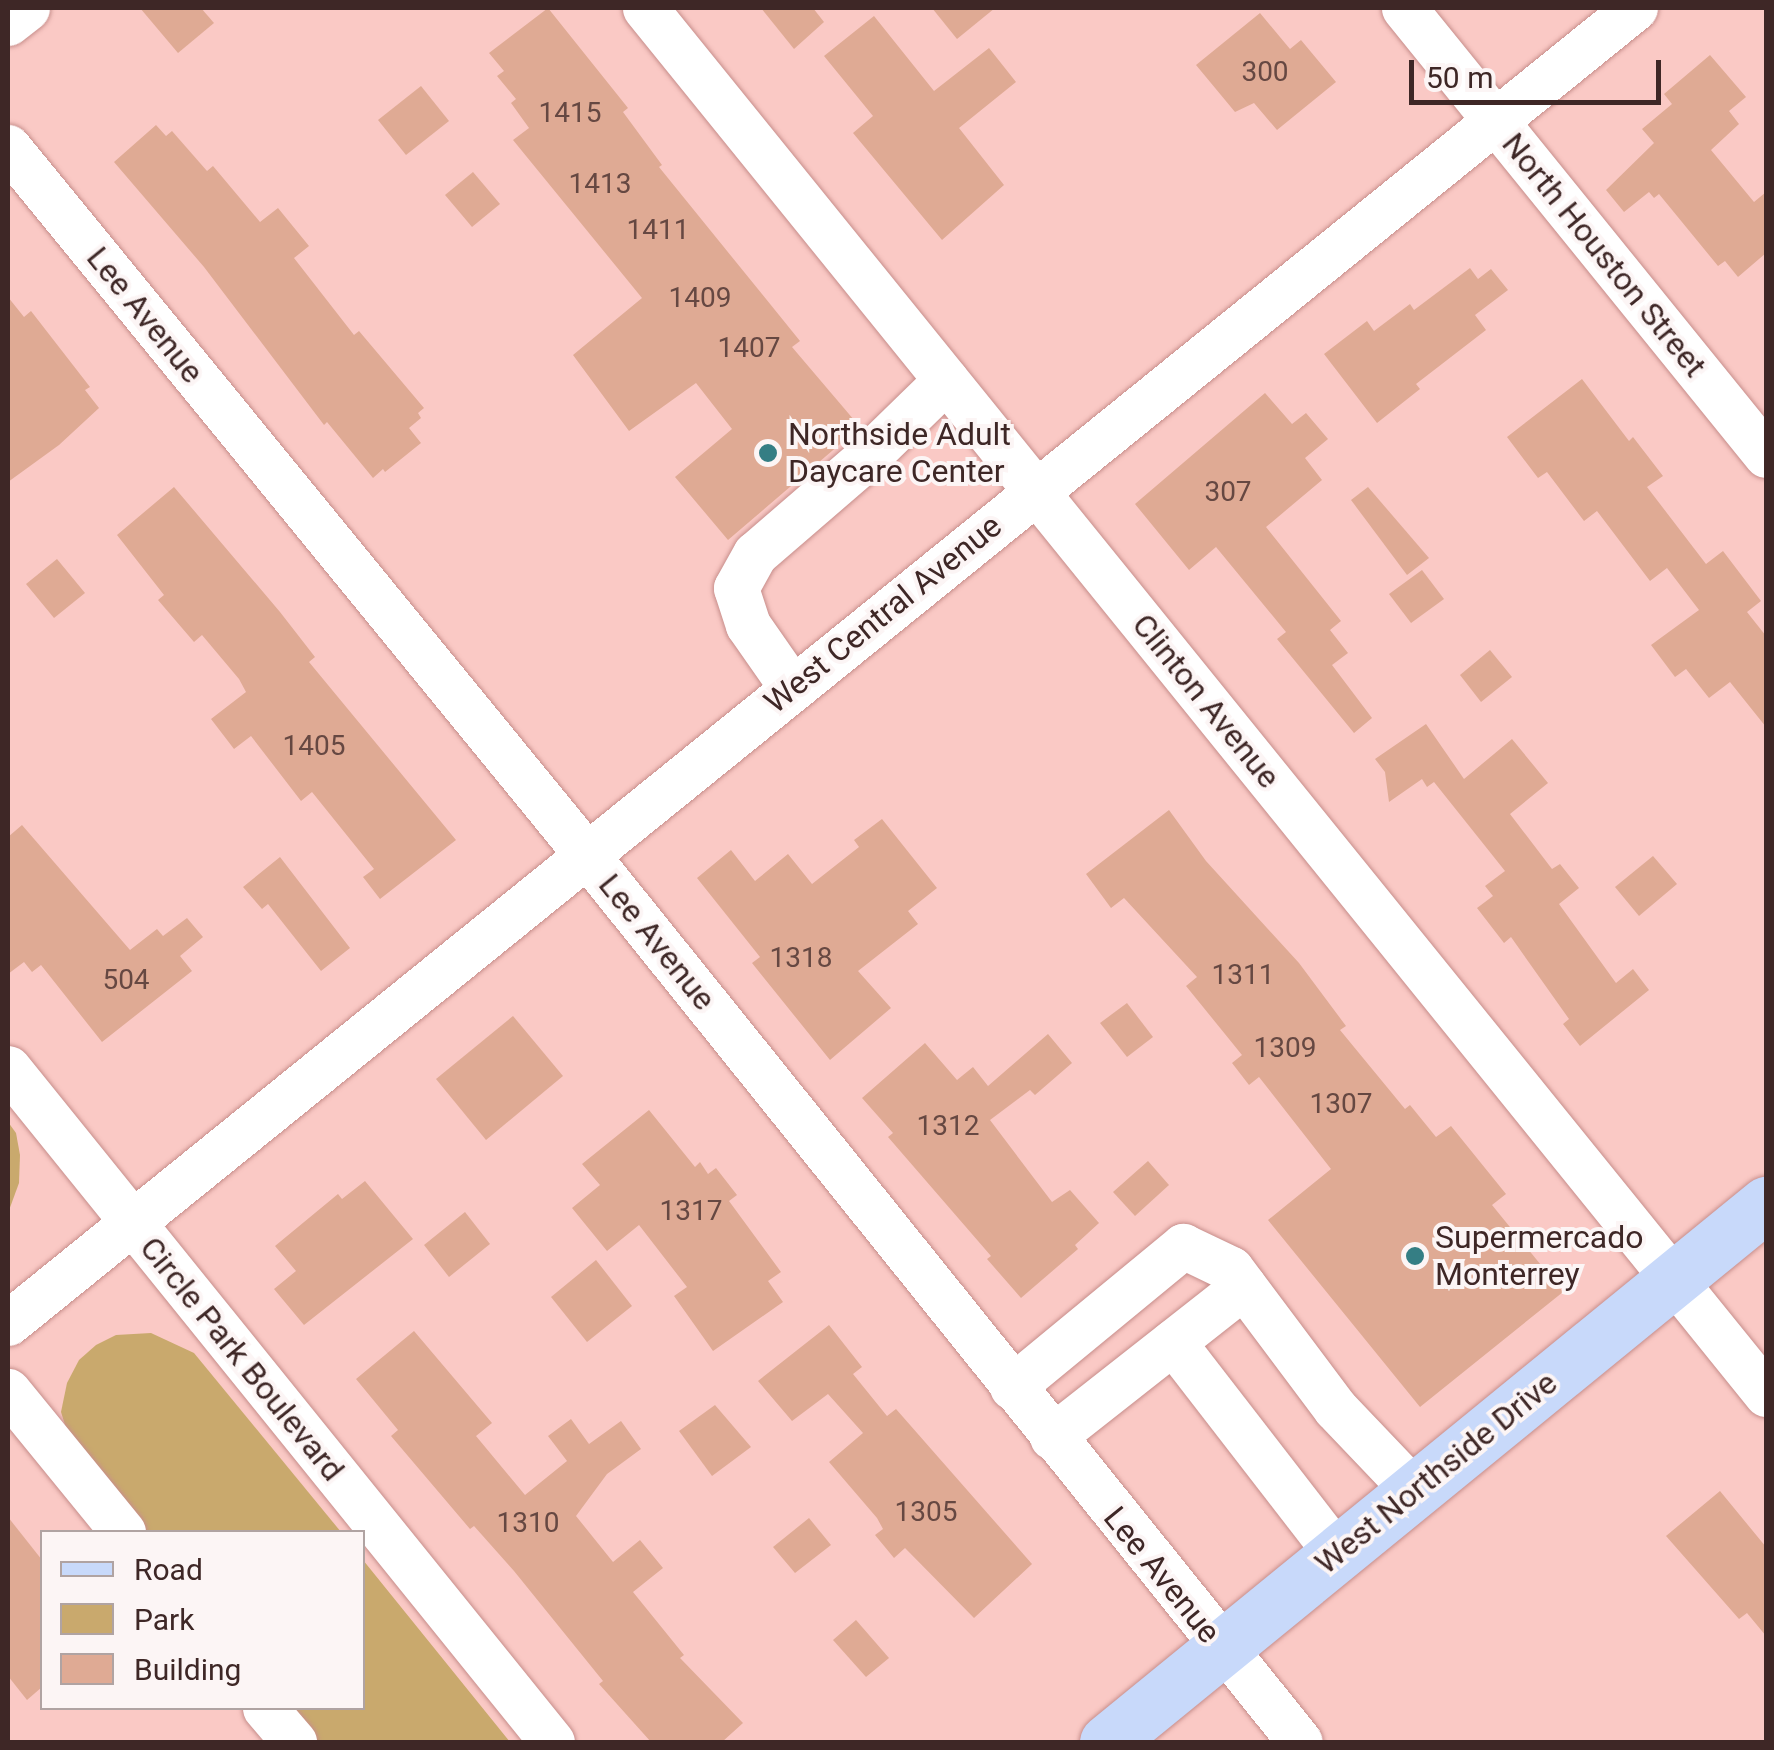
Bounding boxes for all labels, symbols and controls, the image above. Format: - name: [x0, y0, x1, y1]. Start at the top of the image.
- scale bar: [1414, 40, 1666, 102]
- house number: 300: [1241, 55, 1289, 89]
- text: 50 m: [1426, 60, 1493, 95]
- house number: 1415: [539, 96, 601, 130]
- street label: North Houston Street: [1494, 125, 1714, 385]
- house number: 1413: [569, 167, 631, 201]
- house number: 1411: [627, 213, 689, 247]
- street label: Lee Avenue: [79, 239, 211, 391]
- house number: 1409: [669, 281, 731, 315]
- house number: 1407: [718, 331, 780, 365]
- place label: Northside Adult Daycare Center: [788, 416, 1011, 491]
- marker: Northside Adult Daycare Center: [757, 442, 779, 464]
- house number: 307: [1204, 475, 1252, 509]
- street label: West Central Avenue: [757, 507, 1009, 721]
- street label: Clinton Avenue: [1124, 606, 1288, 796]
- house number: 1405: [283, 729, 345, 763]
- street label: Lee Avenue: [591, 866, 723, 1018]
- house number: 1318: [770, 941, 832, 975]
- house number: 1311: [1212, 958, 1274, 992]
- house number: 504: [102, 963, 150, 997]
- house number: 1309: [1254, 1031, 1316, 1065]
- house number: 1307: [1310, 1087, 1372, 1121]
- house number: 1312: [917, 1109, 979, 1143]
- house number: 1317: [660, 1194, 722, 1228]
- place label: Supermercado Monterrey: [1435, 1219, 1643, 1294]
- street label: Circle Park Boulevard: [132, 1229, 352, 1489]
- marker: Supermercado Monterrey: [1404, 1245, 1426, 1267]
- street label: West Northside Drive: [1307, 1364, 1565, 1582]
- house number: 1305: [895, 1495, 957, 1529]
- street label: Lee Avenue: [1096, 1499, 1228, 1651]
- house number: 1310: [497, 1506, 559, 1540]
- legend: [40, 1530, 365, 1710]
- text: Road: [134, 1552, 203, 1587]
- text: Park: [134, 1602, 194, 1637]
- text: Building: [134, 1652, 241, 1687]

